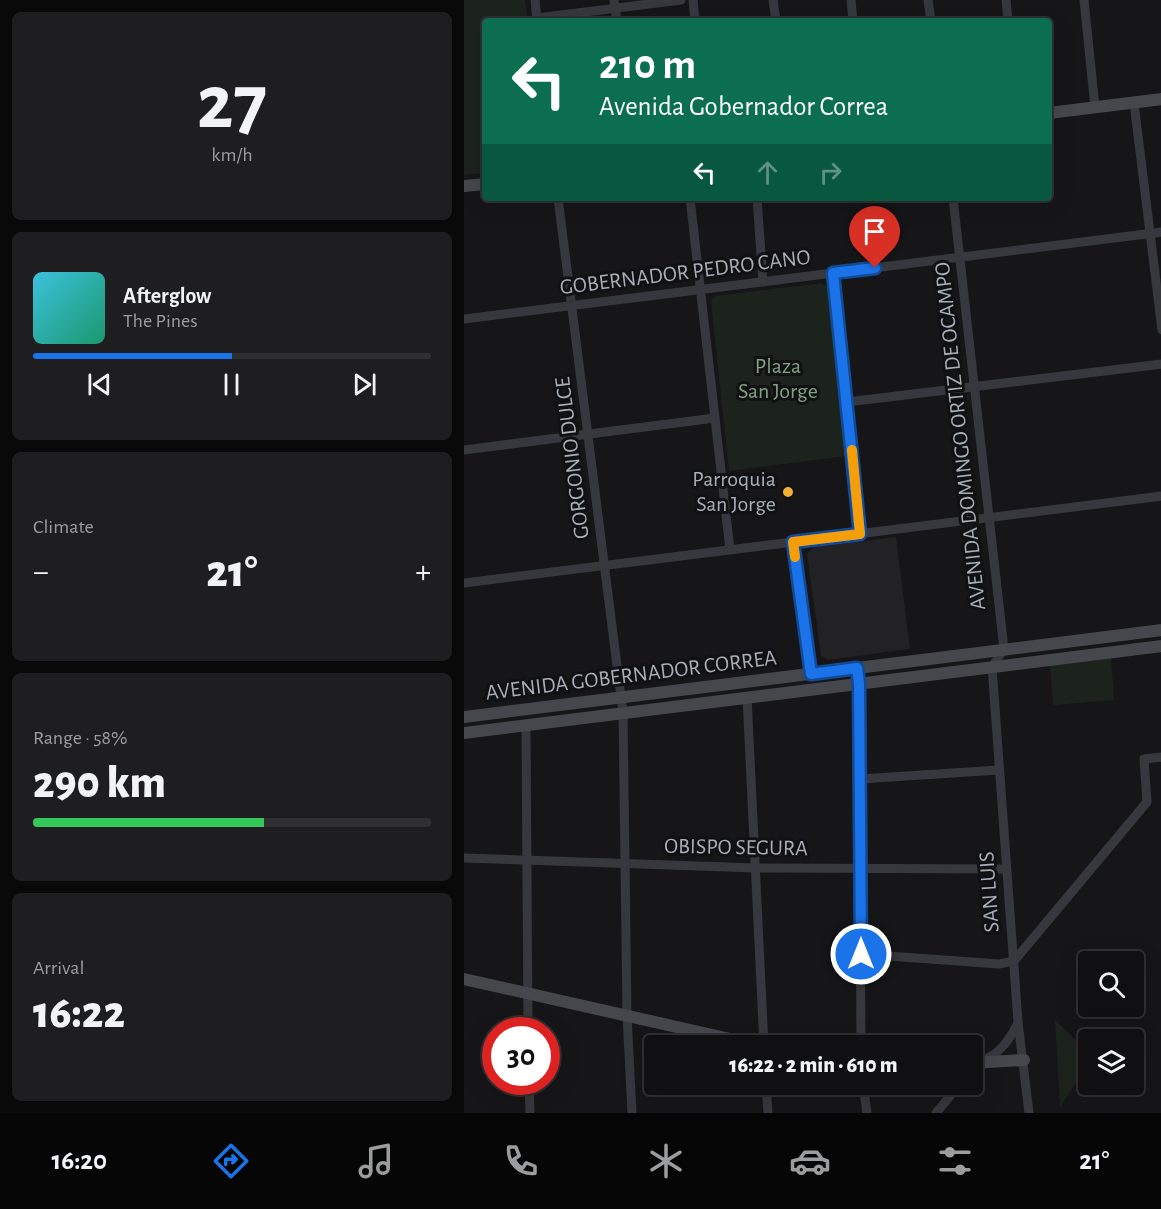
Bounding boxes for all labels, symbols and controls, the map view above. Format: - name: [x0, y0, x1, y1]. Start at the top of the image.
- icon: left: [500, 42, 578, 120]
- text: 210 m: [599, 44, 696, 86]
- text: 27: [197, 65, 267, 143]
- text: Avenida Gobernador Correa: [599, 93, 888, 120]
- text: km/h: [211, 145, 253, 165]
- icon: left: [688, 156, 721, 189]
- icon: ahead: [751, 156, 784, 189]
- icon: right: [814, 156, 847, 189]
- pin: [849, 206, 900, 268]
- icon: arrive: [858, 215, 891, 248]
- street label: GOBERNADOR PEDRO CANO: [559, 246, 812, 298]
- street label: AVENIDA DOMINGO ORTIZ DE OCAMPO: [931, 261, 989, 611]
- text: Afterglow: [123, 285, 211, 307]
- text: The Pines: [123, 311, 198, 331]
- park label: Plaza San Jorge: [738, 355, 818, 402]
- icon: previous: [83, 368, 116, 401]
- icon: pause: [215, 368, 248, 401]
- icon: next: [348, 368, 381, 401]
- street label: GORGONIO DULCE: [551, 375, 593, 540]
- place label: Parroquia San Jorge: [692, 468, 776, 515]
- marker: Parroquia San Jorge: [781, 485, 795, 499]
- text: Climate: [33, 517, 94, 537]
- text: 21°: [206, 550, 258, 595]
- text: −: [33, 556, 49, 589]
- text: +: [415, 556, 431, 589]
- street label: AVENIDA GOBERNADOR CORREA: [484, 646, 778, 704]
- text: Range · 58%: [33, 728, 128, 748]
- text: 290 km: [33, 761, 166, 806]
- street label: OBISPO SEGURA: [664, 835, 808, 859]
- street label: SAN LUIS: [975, 851, 1003, 933]
- position arrow: [829, 922, 893, 986]
- map controls: [1078, 951, 1144, 1095]
- button: search: [1078, 951, 1144, 1017]
- text: Arrival: [33, 958, 84, 978]
- text: 16:22: [33, 991, 125, 1036]
- speed limit sign: 30: [482, 1017, 560, 1095]
- button: layers: [1078, 1029, 1144, 1095]
- text: 16:22 · 2 min · 610 m: [729, 1054, 898, 1076]
- icon: directions: [210, 1140, 252, 1182]
- icon: music: [355, 1140, 397, 1182]
- icon: phone: [500, 1140, 542, 1182]
- icon: climate: [645, 1140, 687, 1182]
- icon: car: [789, 1140, 831, 1182]
- icon: filters: [934, 1140, 976, 1182]
- text: 16:20: [51, 1147, 107, 1174]
- text: 21°: [1079, 1147, 1110, 1174]

